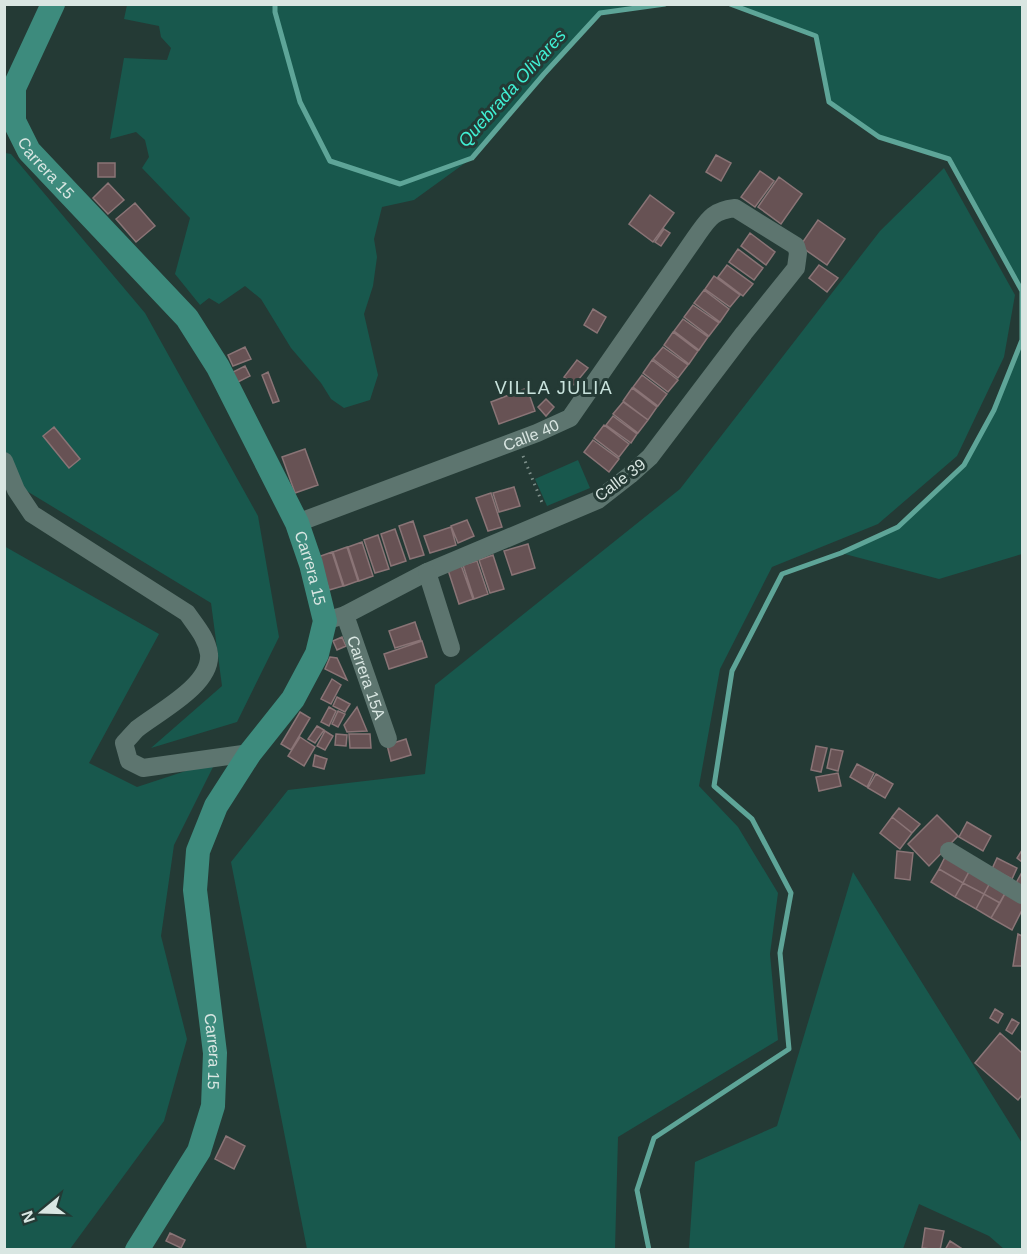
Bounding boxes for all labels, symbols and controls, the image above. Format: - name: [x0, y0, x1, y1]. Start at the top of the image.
- water label: Quebrada Olivares: [454, 25, 570, 151]
- street label: Carrera 15: [15, 134, 78, 202]
- district label: VILLA JULIA: [495, 378, 613, 398]
- street label: Calle 40: [501, 416, 562, 453]
- street label: Calle 39: [591, 455, 649, 504]
- street label: Carrera 15: [292, 529, 329, 607]
- street label: Carrera 15A: [344, 633, 389, 722]
- street label: Carrera 15: [202, 1012, 223, 1090]
- north arrow: [12, 1182, 72, 1242]
- text: N: [18, 1208, 38, 1225]

